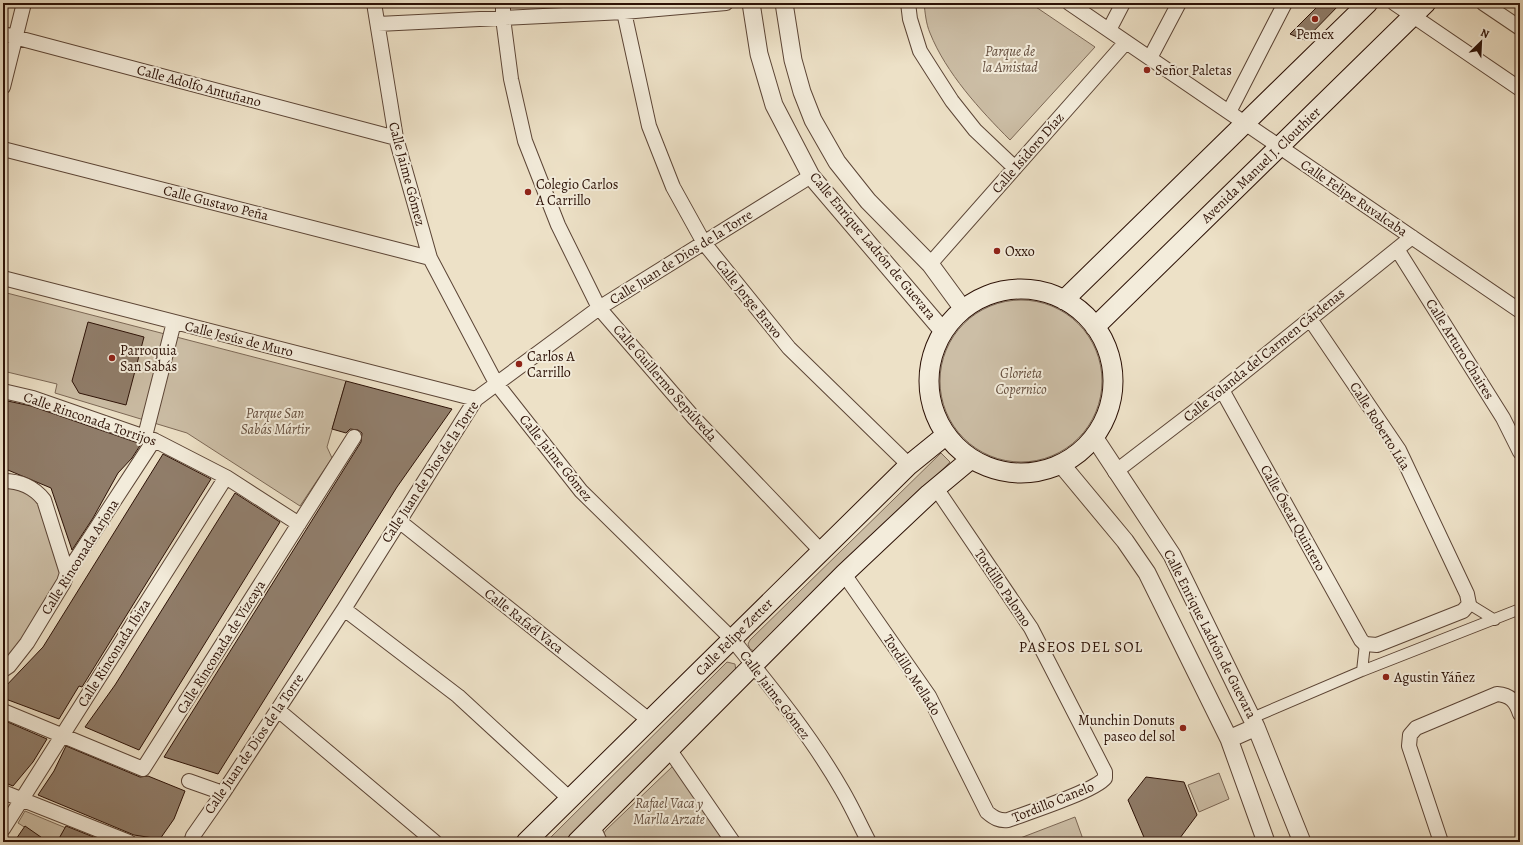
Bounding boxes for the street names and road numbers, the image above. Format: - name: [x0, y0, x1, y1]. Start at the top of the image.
- street label: Calle Adolfo Antuñano: [135, 60, 263, 112]
- street label: Avenida Manuel J. Clouthier: [1196, 102, 1325, 228]
- street label: Calle Isidoro Díaz: [987, 108, 1069, 198]
- street label: Calle Jaime Gómez: [384, 120, 430, 228]
- street label: Calle Felipe Ruvalcaba: [1297, 155, 1412, 241]
- street label: Calle Enrique Ladrón de Guevara: [806, 168, 941, 324]
- street label: Calle Gustavo Peña: [161, 181, 271, 225]
- street label: Calle Juan de Dios de la Torre: [606, 205, 756, 309]
- street label: Calle Jorge Bravo: [711, 256, 787, 342]
- street label: Calle Yolanda del Carmen Cárdenas: [1179, 284, 1349, 426]
- street label: Calle Arturo Chaires: [1421, 295, 1499, 403]
- street label: Calle Jesús de Muro: [183, 316, 295, 362]
- street label: Calle Guillermo Sepúlveda: [609, 320, 722, 446]
- street label: Calle Roberto Lúa: [1345, 378, 1415, 474]
- street label: Calle Rinconada Torrijos: [21, 387, 159, 451]
- street label: Calle Juan de Dios de la Torre: [377, 397, 483, 547]
- street label: Calle Jaime Gómez: [515, 410, 597, 506]
- street label: Calle Óscar Quintero: [1256, 461, 1330, 575]
- street label: Calle Rinconada Arjona: [37, 495, 124, 618]
- street label: Tordillo Palomo: [970, 545, 1036, 631]
- street label: Calle Enrique Ladrón de Guevara: [1159, 546, 1261, 722]
- street label: Calle Rinconada de Vizcaya: [172, 576, 270, 718]
- street label: Calle Rafaél Vaca: [480, 584, 568, 658]
- street label: Calle Felipe Zetter: [691, 594, 777, 680]
- street label: Calle Rinconada Ibiza: [73, 595, 155, 711]
- street label: Tordillo Mellado: [879, 631, 945, 719]
- street label: Calle Jaime Gómez: [735, 647, 815, 743]
- street label: Calle Juan de Dios de la Torre: [200, 670, 308, 818]
- street label: Tordillo Canelo: [1009, 777, 1097, 827]

